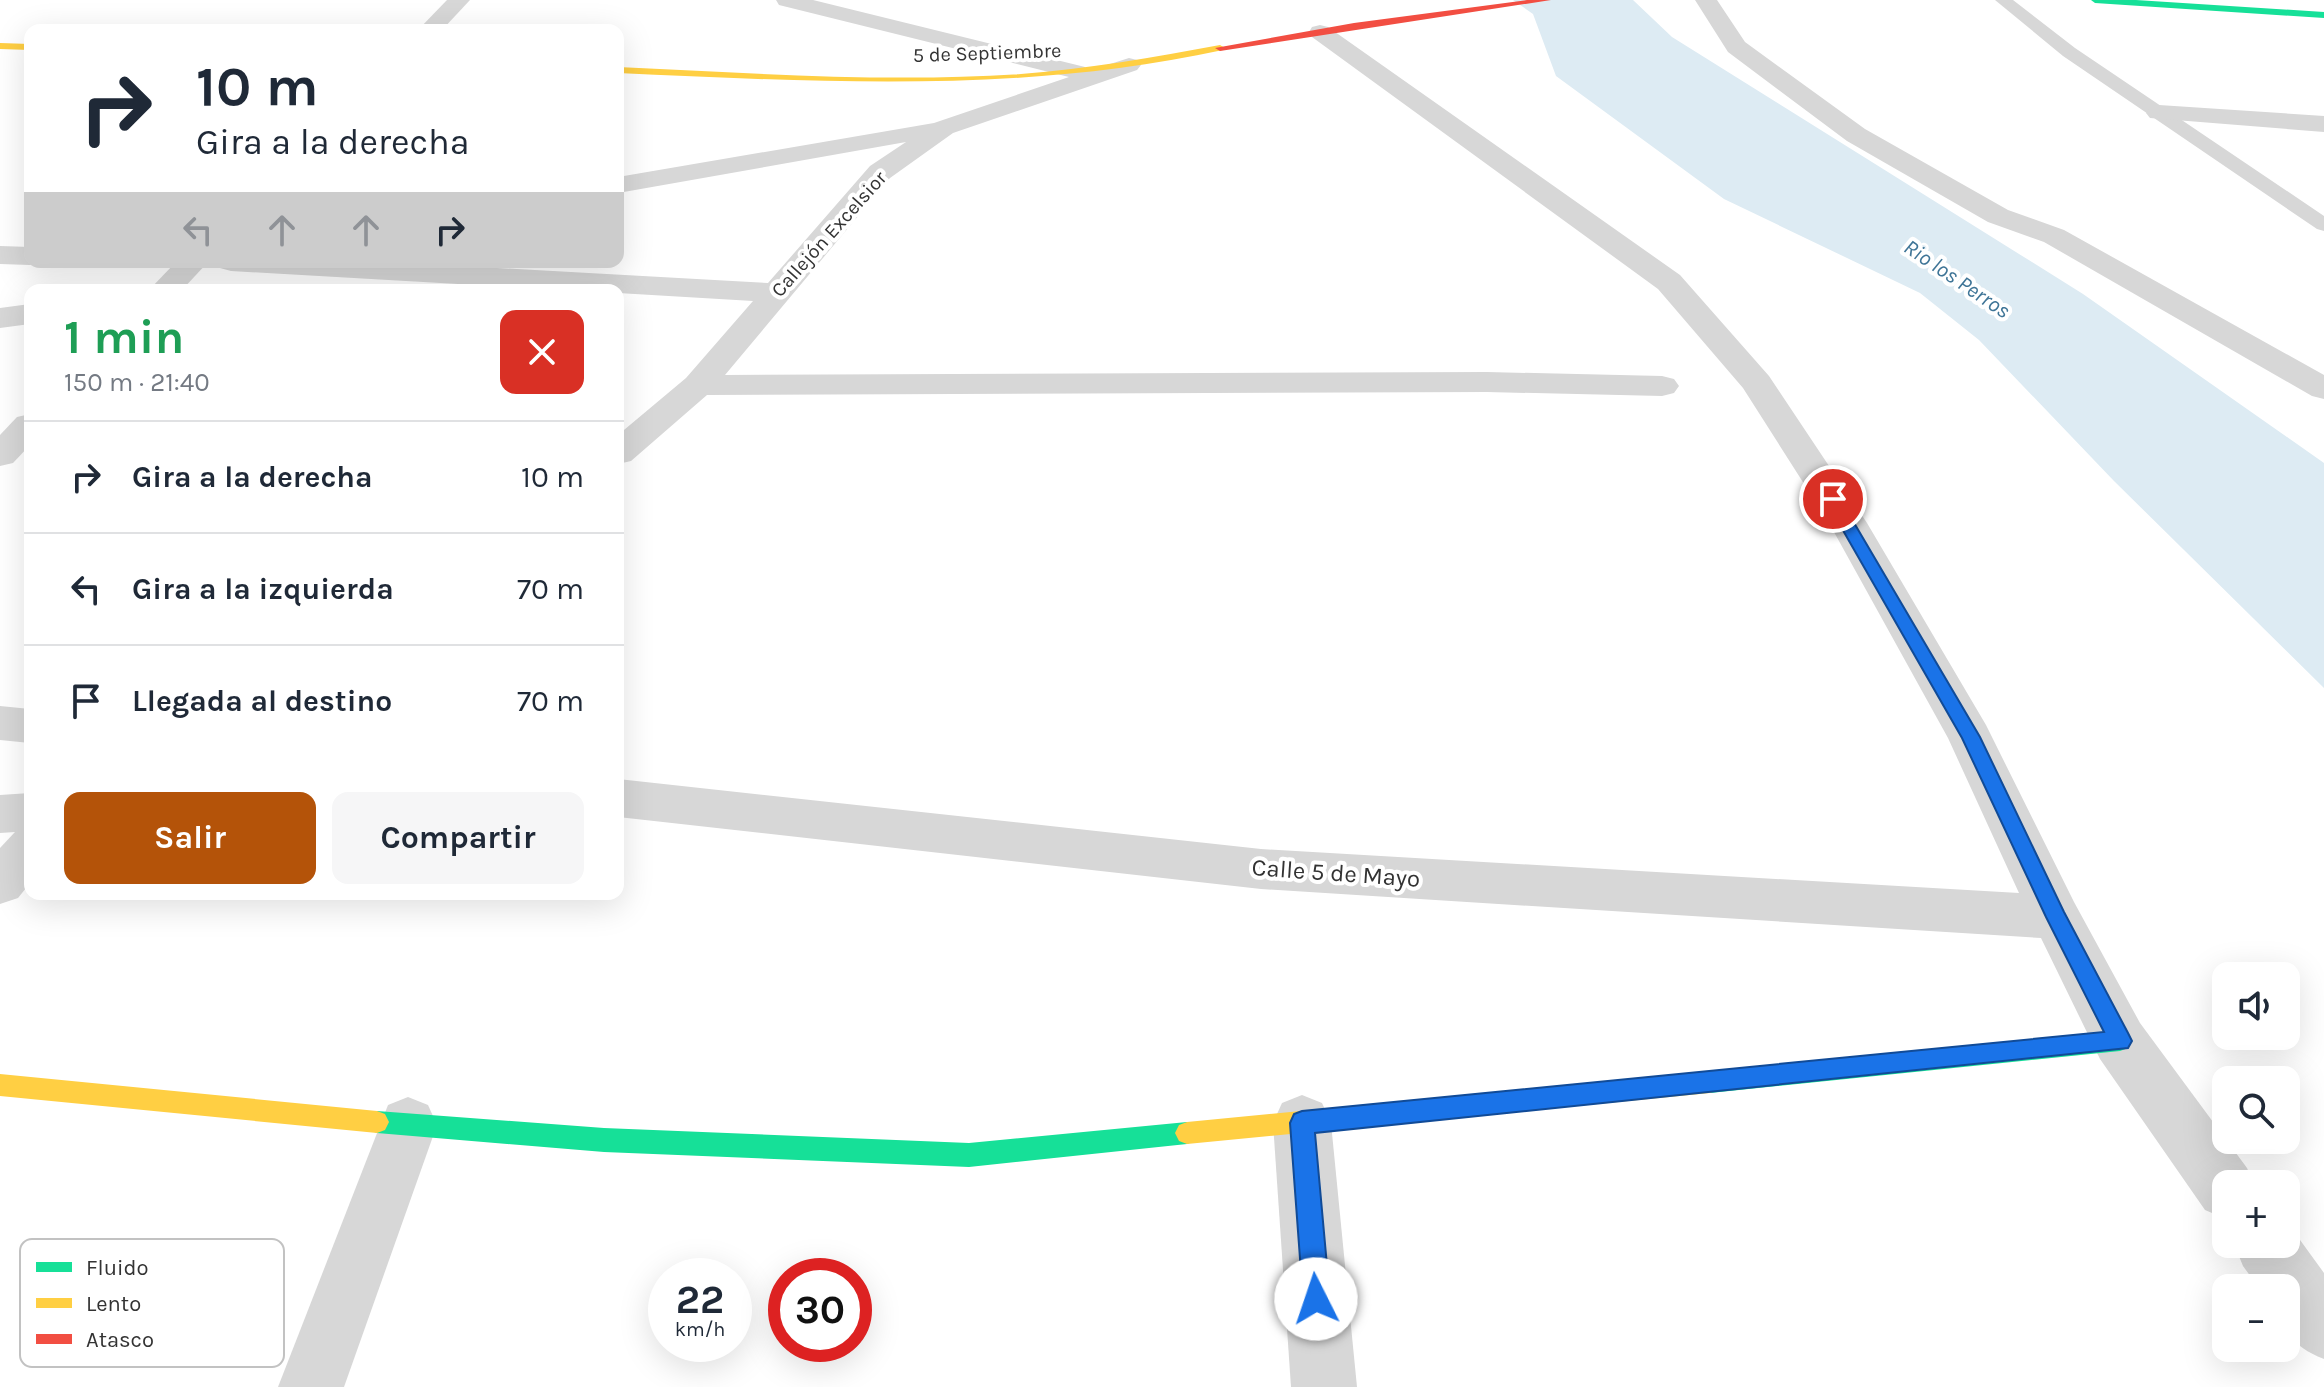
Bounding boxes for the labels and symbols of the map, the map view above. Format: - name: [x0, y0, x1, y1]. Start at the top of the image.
- street label: 5 de Septiembre: [912, 39, 1062, 67]
- street label: Callejón Excelsior: [767, 166, 892, 302]
- water label: Rio los Perros: [1899, 234, 2015, 324]
- pin: [1799, 465, 1867, 533]
- street label: Calle 5 de Mayo: [1251, 853, 1421, 893]
- legend: [20, 1239, 284, 1367]
- text: Fluido: [86, 1255, 149, 1281]
- position arrow: [1274, 1257, 1358, 1341]
- speed limit sign: 30: [768, 1258, 872, 1362]
- text: Lento: [86, 1291, 141, 1317]
- text: Atasco: [86, 1327, 154, 1353]

